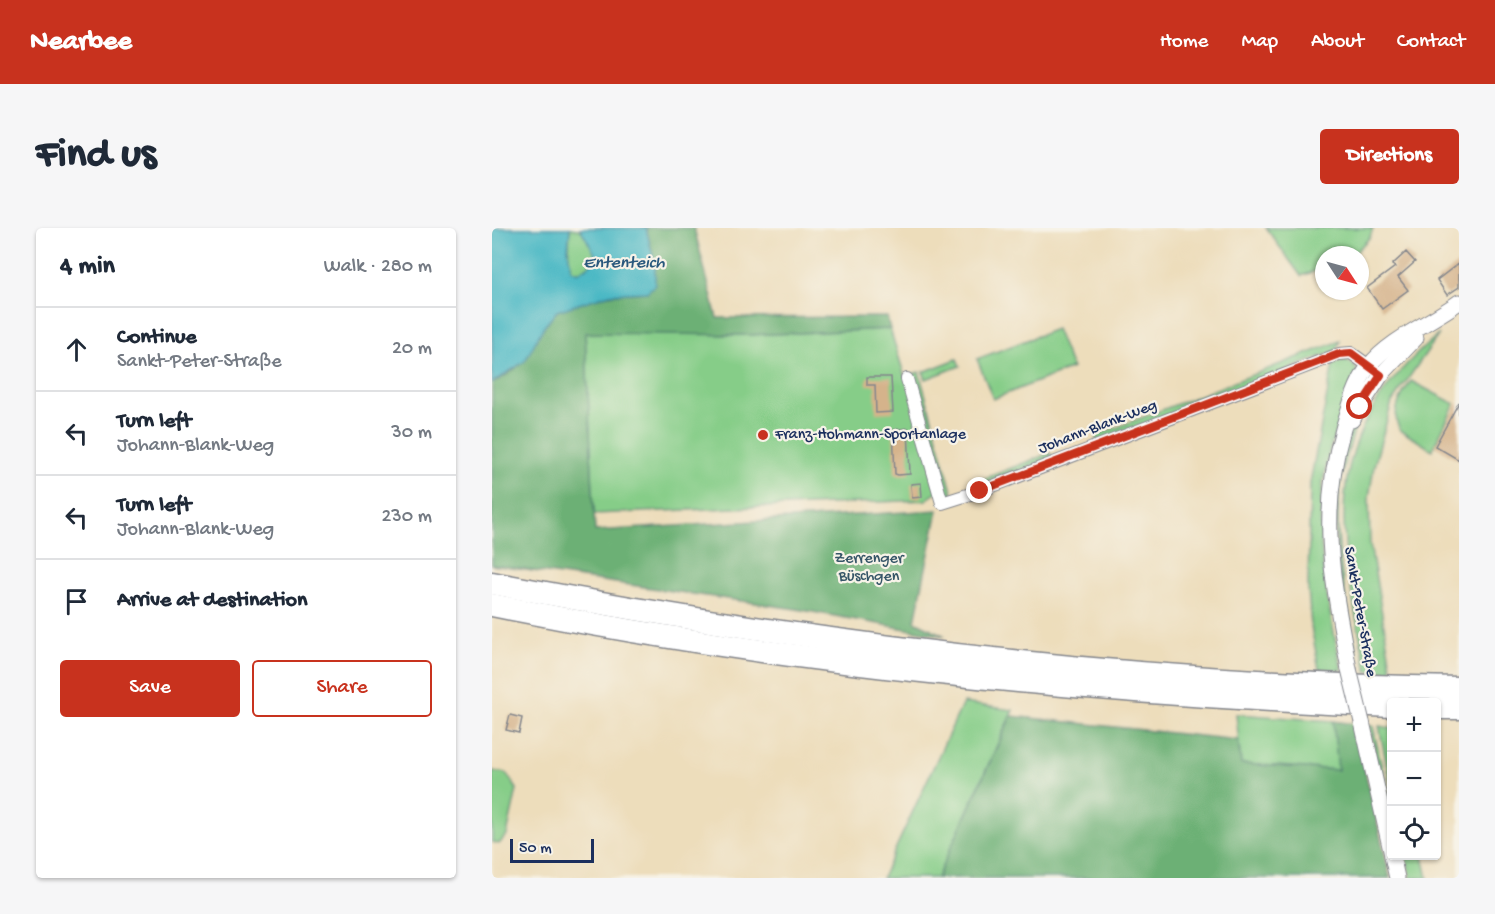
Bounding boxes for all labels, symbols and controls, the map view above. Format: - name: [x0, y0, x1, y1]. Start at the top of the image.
- text: Nearbee: [30, 26, 132, 59]
- text: Home: [1160, 30, 1208, 55]
- text: Map: [1241, 30, 1278, 55]
- text: About: [1311, 30, 1364, 55]
- text: Contact: [1397, 30, 1465, 55]
- button: Directions: [1320, 129, 1459, 184]
- text: Find us: [36, 132, 156, 181]
- north arrow: [1315, 246, 1369, 300]
- text: 4 min: [60, 252, 115, 283]
- water label: Ententeich: [583, 253, 665, 274]
- text: Walk · 280 m: [324, 256, 432, 279]
- text: Continue: [117, 325, 197, 351]
- icon: ahead: [60, 333, 93, 366]
- text: 20 m: [392, 338, 432, 361]
- text: Sankt-Peter-Straße: [117, 351, 282, 374]
- route start: [1346, 393, 1372, 419]
- street label: Johann-Blank-Weg: [1036, 397, 1160, 459]
- text: Turn left: [117, 409, 191, 435]
- icon: left: [60, 417, 93, 450]
- text: 30 m: [391, 422, 432, 445]
- place label: Franz-Hohmann-Sportanlage: [774, 426, 967, 445]
- marker: Franz-Hohmann-Sportanlage: [756, 428, 770, 442]
- text: Johann-Blank-Weg: [117, 435, 274, 458]
- route end: [966, 477, 992, 503]
- text: Turn left: [117, 493, 191, 519]
- icon: left: [60, 501, 93, 534]
- text: 230 m: [382, 506, 432, 529]
- text: Johann-Blank-Weg: [117, 519, 274, 542]
- street label: Sankt-Peter-Straße: [1338, 546, 1380, 679]
- park label: Zerrenger Büschgen: [835, 550, 905, 587]
- icon: arrive: [60, 585, 93, 618]
- text: Arrive at destination: [117, 588, 307, 614]
- button: Save: [60, 660, 240, 717]
- button: Share: [252, 660, 432, 717]
- map controls: [1387, 698, 1441, 860]
- button: +: [1387, 698, 1441, 752]
- button: −: [1387, 752, 1441, 806]
- button: locate: [1387, 806, 1441, 860]
- scale bar: [510, 836, 594, 864]
- text: 50 m: [519, 840, 552, 859]

